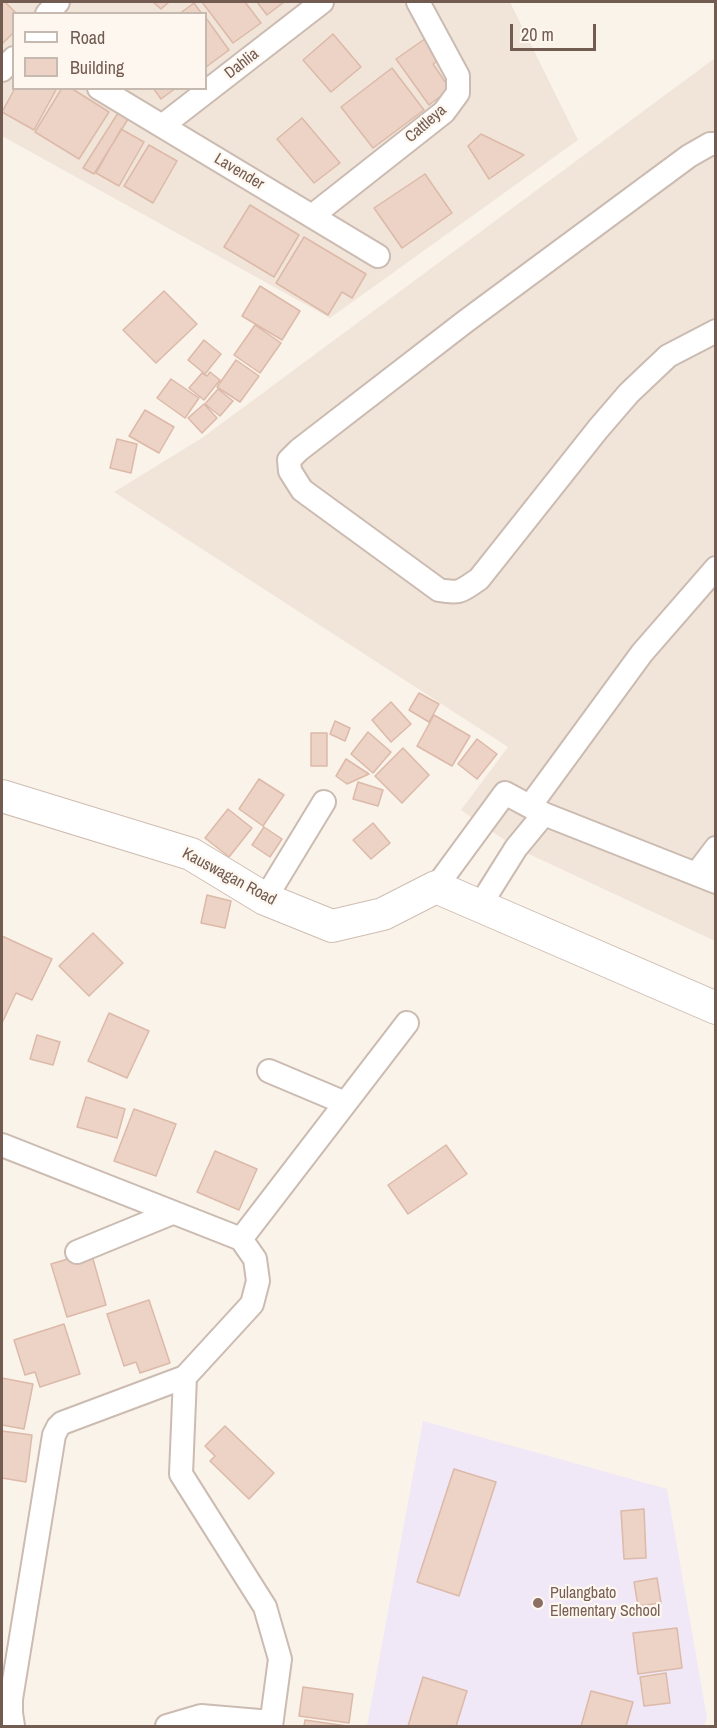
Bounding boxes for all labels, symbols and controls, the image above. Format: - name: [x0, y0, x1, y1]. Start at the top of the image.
- legend: [12, 12, 207, 90]
- scale bar: [513, 12, 598, 50]
- text: 20 m: [521, 22, 554, 47]
- text: Road: [70, 25, 105, 50]
- street label: Dahlia: [221, 45, 263, 83]
- text: Building: [70, 55, 124, 80]
- street label: Cattleya: [402, 101, 450, 147]
- street label: Lavender: [211, 150, 267, 194]
- street label: Kauswagan Road: [179, 844, 279, 910]
- place label: Pulangbato Elementary School: [550, 1584, 660, 1622]
- marker: Pulangbato Elementary School: [531, 1596, 545, 1610]

